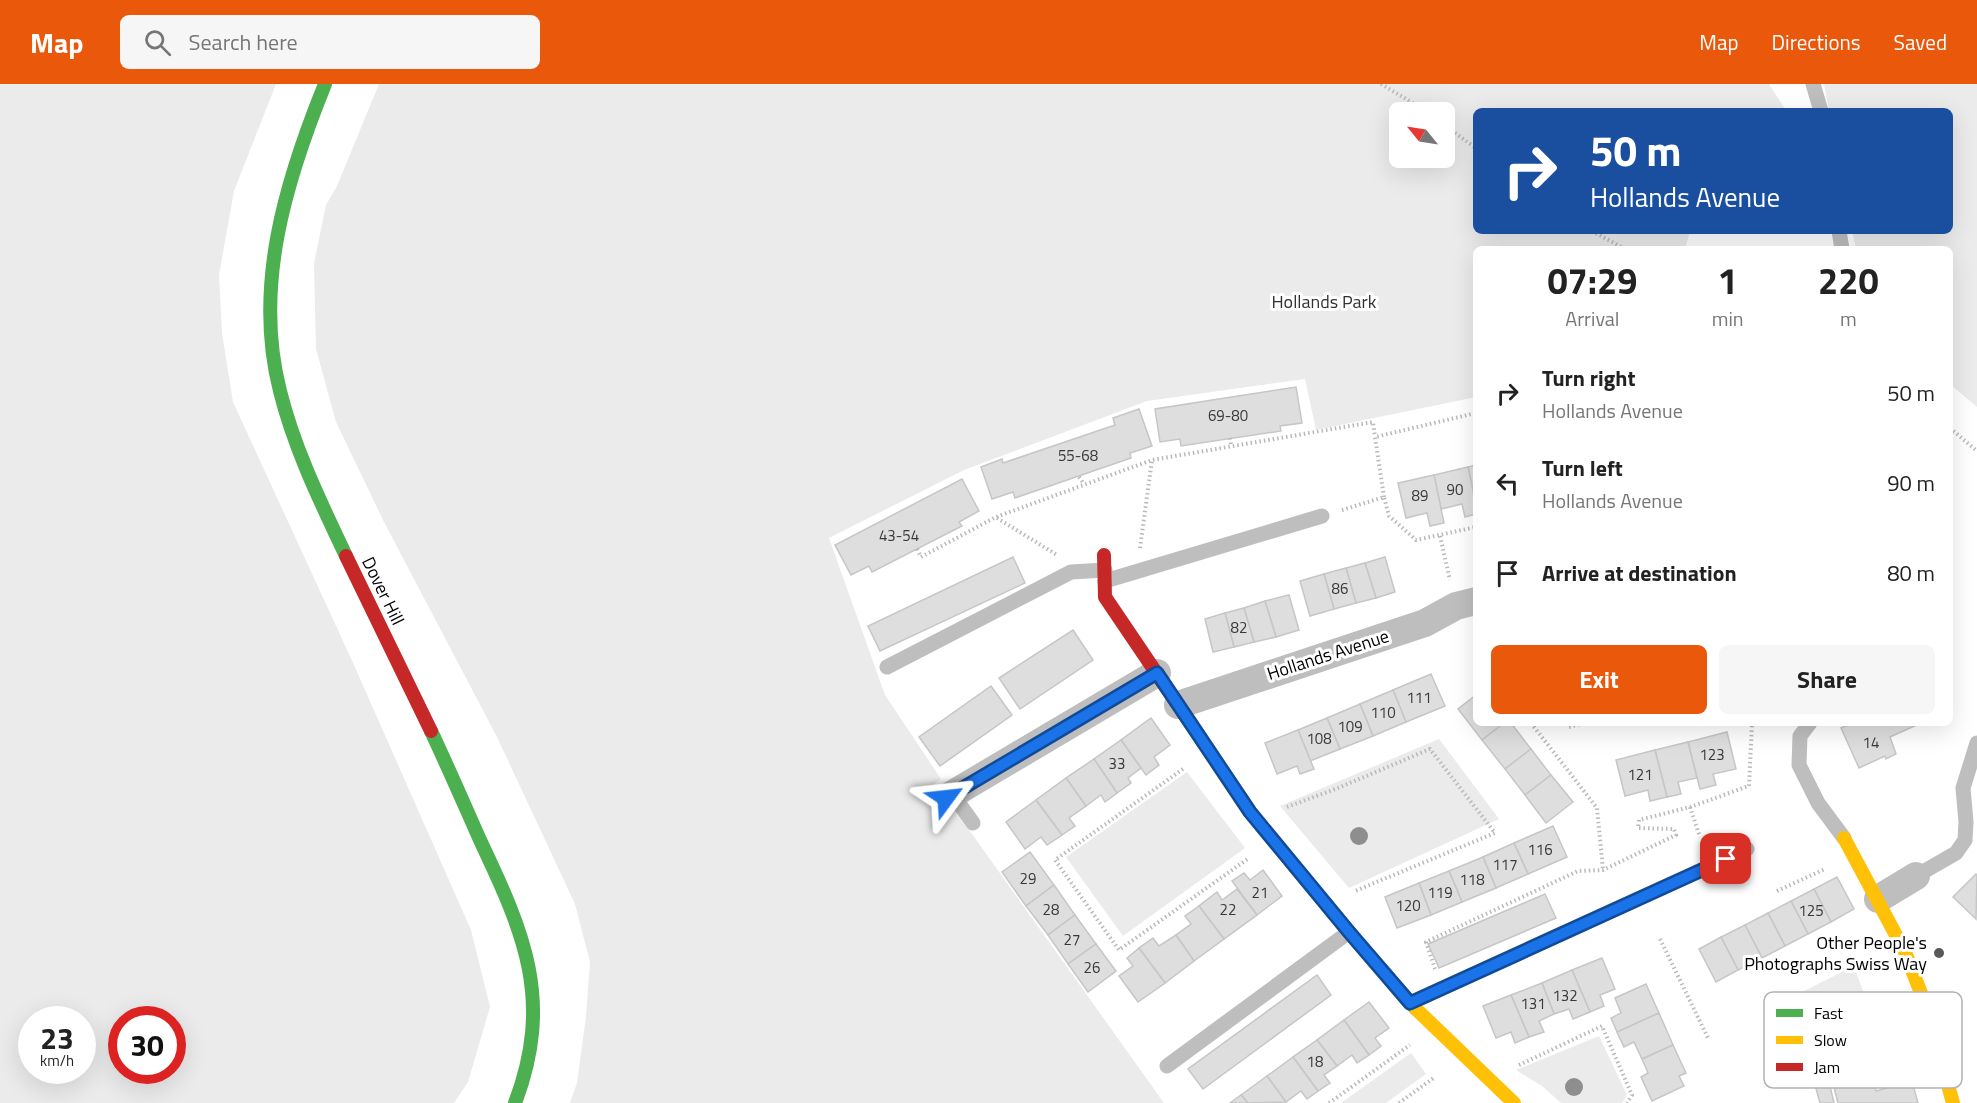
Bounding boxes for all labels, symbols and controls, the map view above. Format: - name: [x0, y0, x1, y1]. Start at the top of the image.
- search box: [120, 15, 540, 69]
- text: Map: [30, 21, 84, 64]
- text: Search here: [189, 25, 298, 59]
- icon: search: [141, 26, 174, 59]
- text: Map: [1699, 26, 1739, 58]
- text: Directions: [1772, 26, 1861, 58]
- text: Saved: [1894, 26, 1947, 58]
- north arrow: [1389, 102, 1455, 168]
- map controls: [1389, 102, 1455, 168]
- text: 50 m: [1590, 118, 1682, 182]
- icon: right: [1491, 132, 1569, 210]
- text: Hollands Avenue: [1590, 176, 1780, 217]
- text: 07:29: [1547, 253, 1637, 308]
- text: 1: [1718, 253, 1738, 308]
- text: 220: [1818, 253, 1879, 308]
- park label: Hollands Park: [1272, 288, 1377, 315]
- text: Arrival: [1565, 303, 1620, 334]
- text: min: [1712, 303, 1744, 334]
- text: m: [1840, 303, 1857, 334]
- text: Turn right: [1542, 361, 1636, 395]
- text: 50 m: [1887, 376, 1935, 410]
- icon: right: [1491, 377, 1524, 410]
- text: Hollands Avenue: [1542, 395, 1683, 426]
- house number: 69-80: [1208, 404, 1248, 427]
- house number: 55-68: [1058, 444, 1098, 467]
- text: Turn left: [1542, 451, 1623, 485]
- text: 90 m: [1887, 466, 1935, 500]
- icon: left: [1491, 467, 1524, 500]
- house number: 90: [1447, 478, 1463, 501]
- house number: 89: [1412, 484, 1428, 507]
- text: Hollands Avenue: [1542, 485, 1683, 516]
- house number: 43-54: [879, 524, 919, 547]
- street label: Dover Hill: [355, 552, 412, 630]
- text: Arrive at destination: [1542, 556, 1737, 590]
- text: 80 m: [1887, 556, 1935, 590]
- icon: arrive: [1491, 557, 1524, 590]
- house number: 86: [1332, 577, 1348, 600]
- house number: 82: [1231, 616, 1247, 639]
- street label: Hollands Avenue: [1263, 622, 1392, 687]
- button: Exit: [1491, 645, 1707, 714]
- button: Share: [1719, 645, 1935, 714]
- house number: 111: [1406, 686, 1432, 709]
- house number: 110: [1370, 701, 1396, 724]
- house number: 109: [1337, 715, 1363, 738]
- house number: 108: [1306, 727, 1332, 750]
- house number: 14: [1863, 731, 1879, 754]
- house number: 123: [1699, 743, 1725, 766]
- house number: 33: [1109, 752, 1125, 775]
- house number: 121: [1627, 763, 1653, 786]
- position arrow: [914, 766, 978, 830]
- pin: [1700, 833, 1751, 884]
- house number: 116: [1527, 838, 1553, 861]
- icon: arrive: [1709, 842, 1742, 875]
- house number: 117: [1492, 853, 1518, 876]
- house number: 29: [1020, 867, 1036, 890]
- house number: 118: [1459, 868, 1485, 891]
- house number: 21: [1252, 881, 1268, 904]
- house number: 119: [1427, 881, 1453, 904]
- house number: 120: [1395, 894, 1421, 917]
- house number: 28: [1043, 898, 1059, 921]
- house number: 22: [1220, 898, 1236, 921]
- house number: 125: [1798, 899, 1824, 922]
- house number: 27: [1064, 928, 1080, 951]
- place label: Other People's Photographs Swiss Way: [1744, 929, 1927, 977]
- marker: Other People's Photographs Swiss Way: [1932, 946, 1946, 960]
- house number: 26: [1084, 956, 1100, 979]
- house number: 132: [1552, 984, 1578, 1007]
- house number: 131: [1520, 992, 1546, 1015]
- legend: [1764, 992, 1962, 1088]
- text: Fast: [1814, 1001, 1843, 1025]
- speed limit sign: 30: [108, 1006, 186, 1084]
- text: 23: [40, 1015, 74, 1061]
- text: Slow: [1814, 1028, 1847, 1052]
- text: km/h: [40, 1049, 74, 1072]
- house number: 18: [1307, 1050, 1323, 1073]
- text: Jam: [1814, 1055, 1840, 1079]

